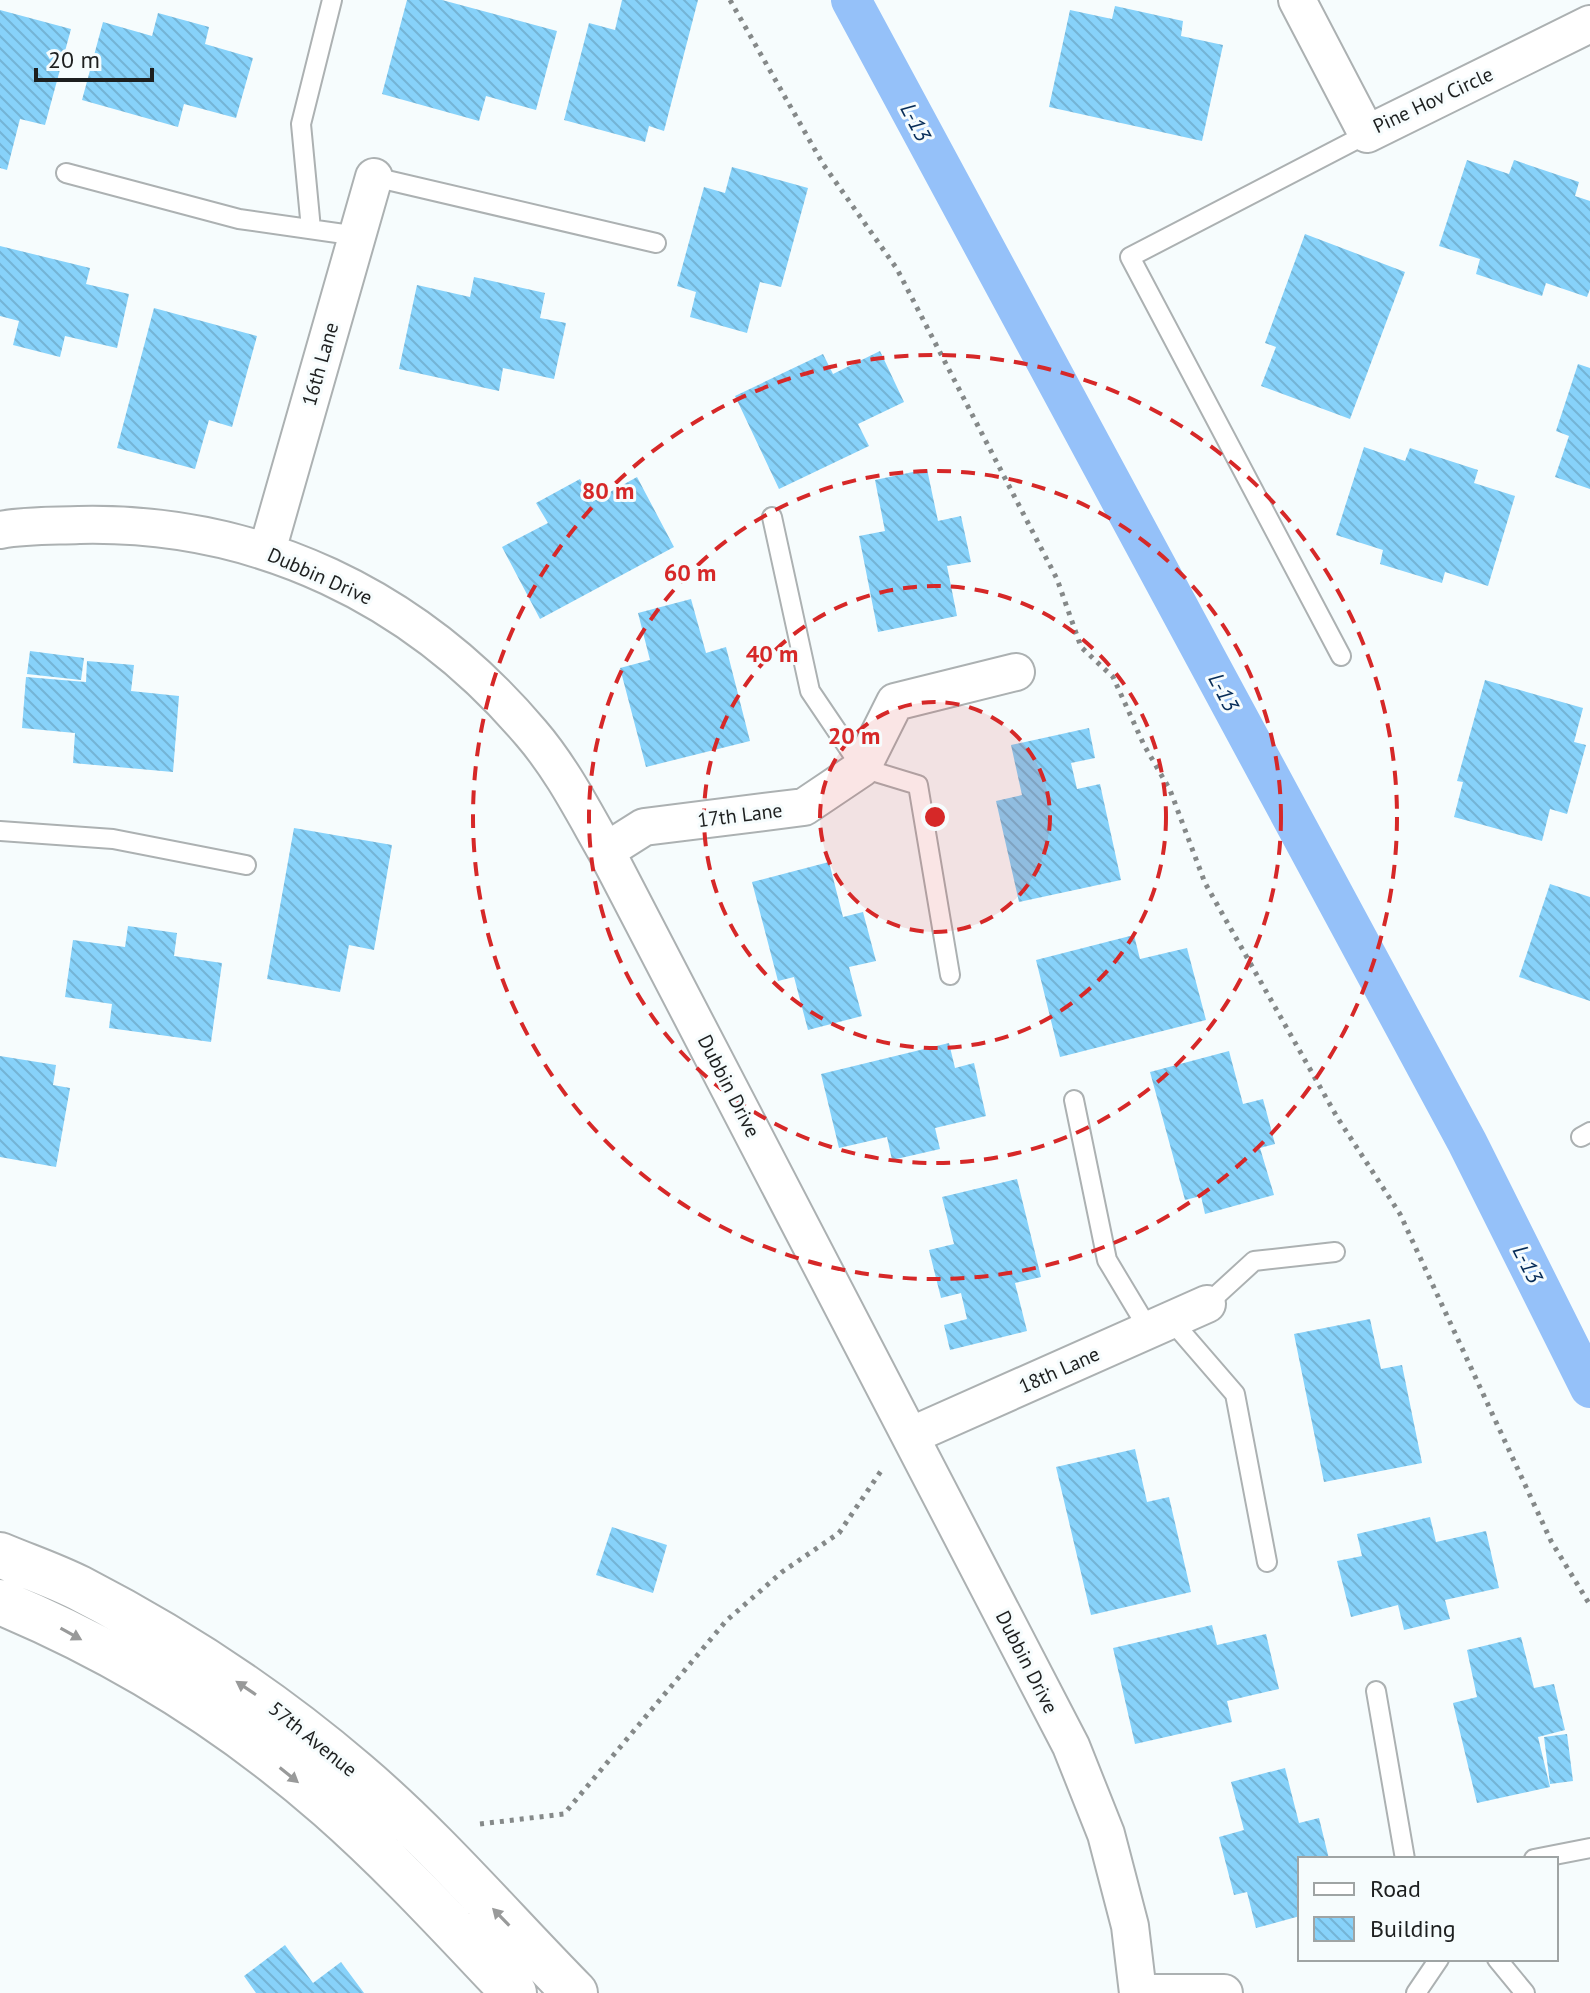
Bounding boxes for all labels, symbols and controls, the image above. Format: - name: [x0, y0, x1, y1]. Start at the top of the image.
- scale bar: [36, 32, 152, 82]
- text: 20 m: [48, 44, 100, 75]
- street label: Pine Hov Circle: [1369, 61, 1497, 139]
- water label: L-13: [894, 98, 938, 147]
- street label: 16th Lane: [296, 319, 344, 409]
- text: 80 m: [582, 475, 634, 506]
- street label: Dubbin Drive: [264, 541, 376, 611]
- text: 60 m: [664, 557, 716, 588]
- text: 40 m: [746, 638, 798, 669]
- water label: L-13: [1202, 668, 1246, 717]
- text: 20 m: [828, 720, 880, 751]
- street label: 17th Lane: [696, 797, 784, 833]
- centre of rings: [921, 803, 949, 831]
- street label: Dubbin Drive: [692, 1030, 766, 1142]
- water label: L-13: [1507, 1240, 1550, 1288]
- street label: 18th Lane: [1015, 1341, 1103, 1399]
- street label: Dubbin Drive: [990, 1606, 1064, 1718]
- one-way arrow: [60, 1627, 82, 1641]
- one-way arrow: [236, 1681, 257, 1696]
- street label: 57th Avenue: [264, 1695, 362, 1783]
- one-way arrow: [279, 1766, 299, 1783]
- legend: [1298, 1857, 1558, 1961]
- text: Road: [1370, 1873, 1421, 1904]
- one-way arrow: [493, 1908, 511, 1927]
- text: Building: [1370, 1913, 1456, 1944]

